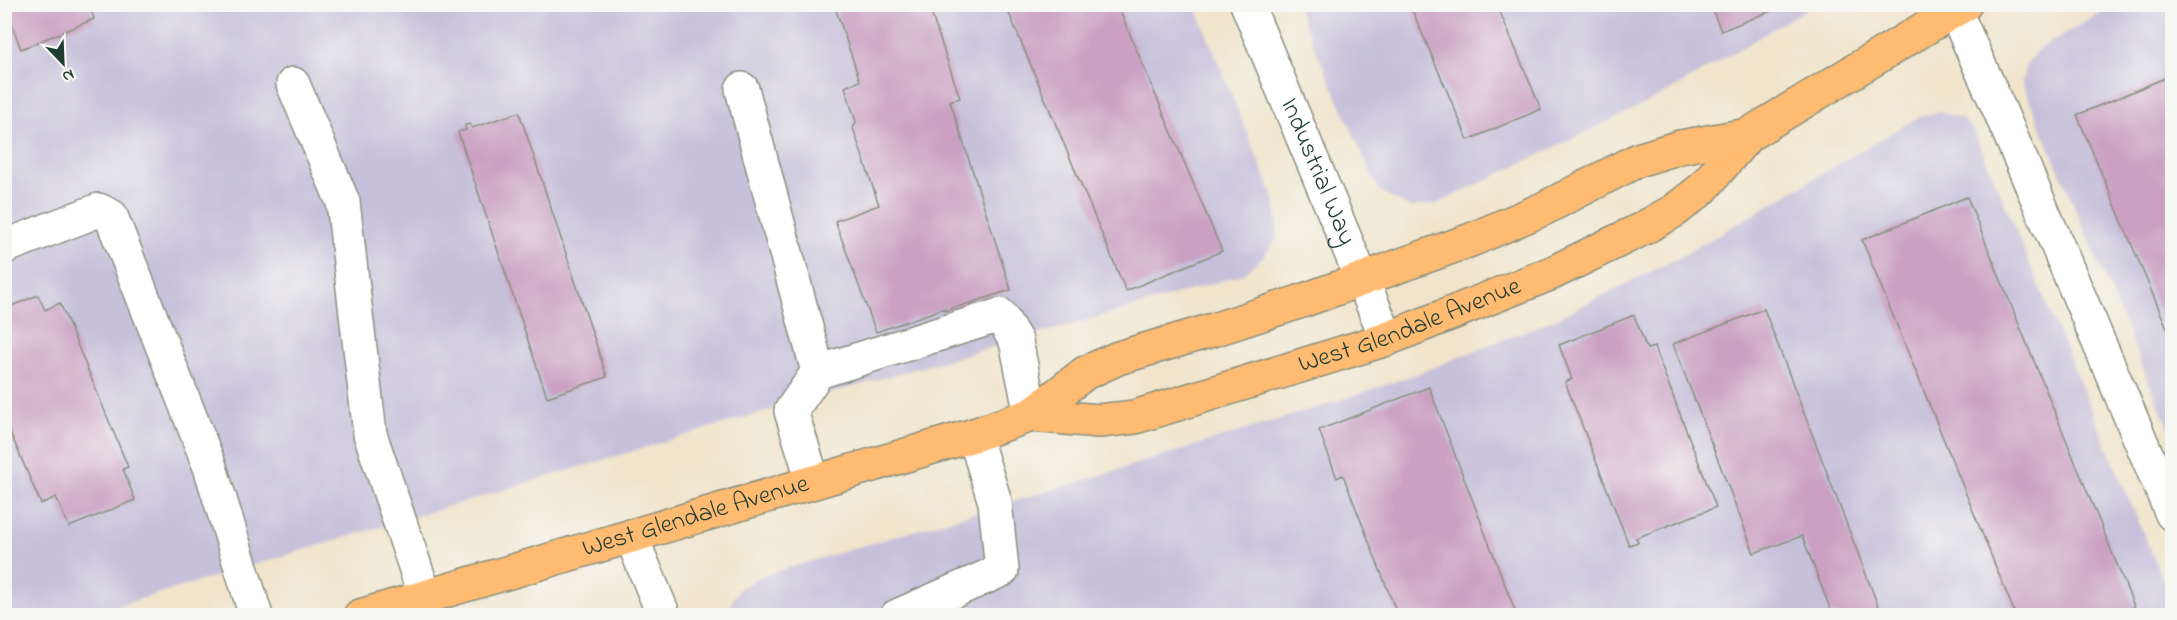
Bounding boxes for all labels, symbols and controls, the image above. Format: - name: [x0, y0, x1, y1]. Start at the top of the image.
- north arrow: [33, 33, 93, 93]
- text: N: [58, 62, 78, 88]
- street label: Industrial Way: [1269, 92, 1365, 252]
- street label: West Glendale Avenue: [1294, 268, 1527, 384]
- street label: West Glendale Avenue: [578, 466, 814, 568]

